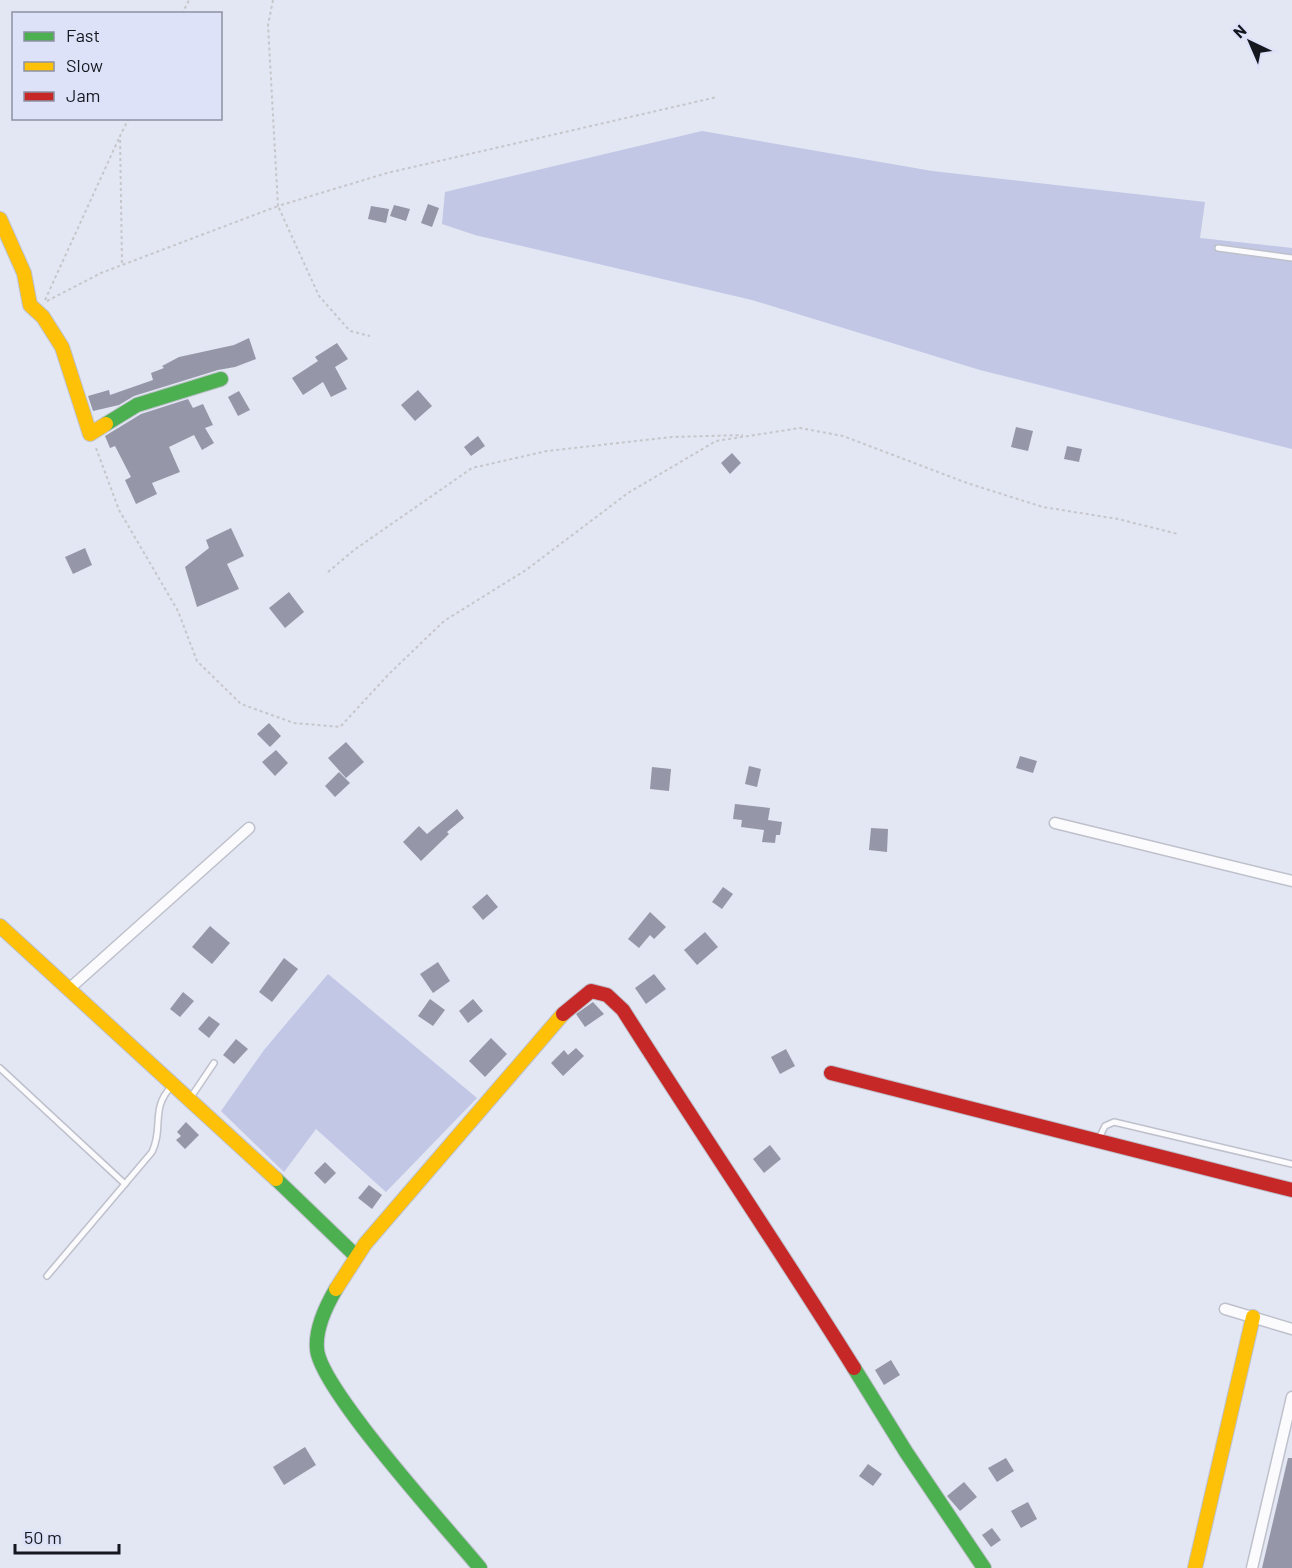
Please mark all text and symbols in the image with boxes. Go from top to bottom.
legend [12,12,222,120]
north arrow [1220,12,1280,72]
text: N [1229,20,1250,41]
text: Fast [66,24,100,46]
text: Slow [66,54,103,76]
text: Jam [66,84,100,106]
scale bar [15,1517,118,1555]
text: 50 m [24,1526,62,1548]

